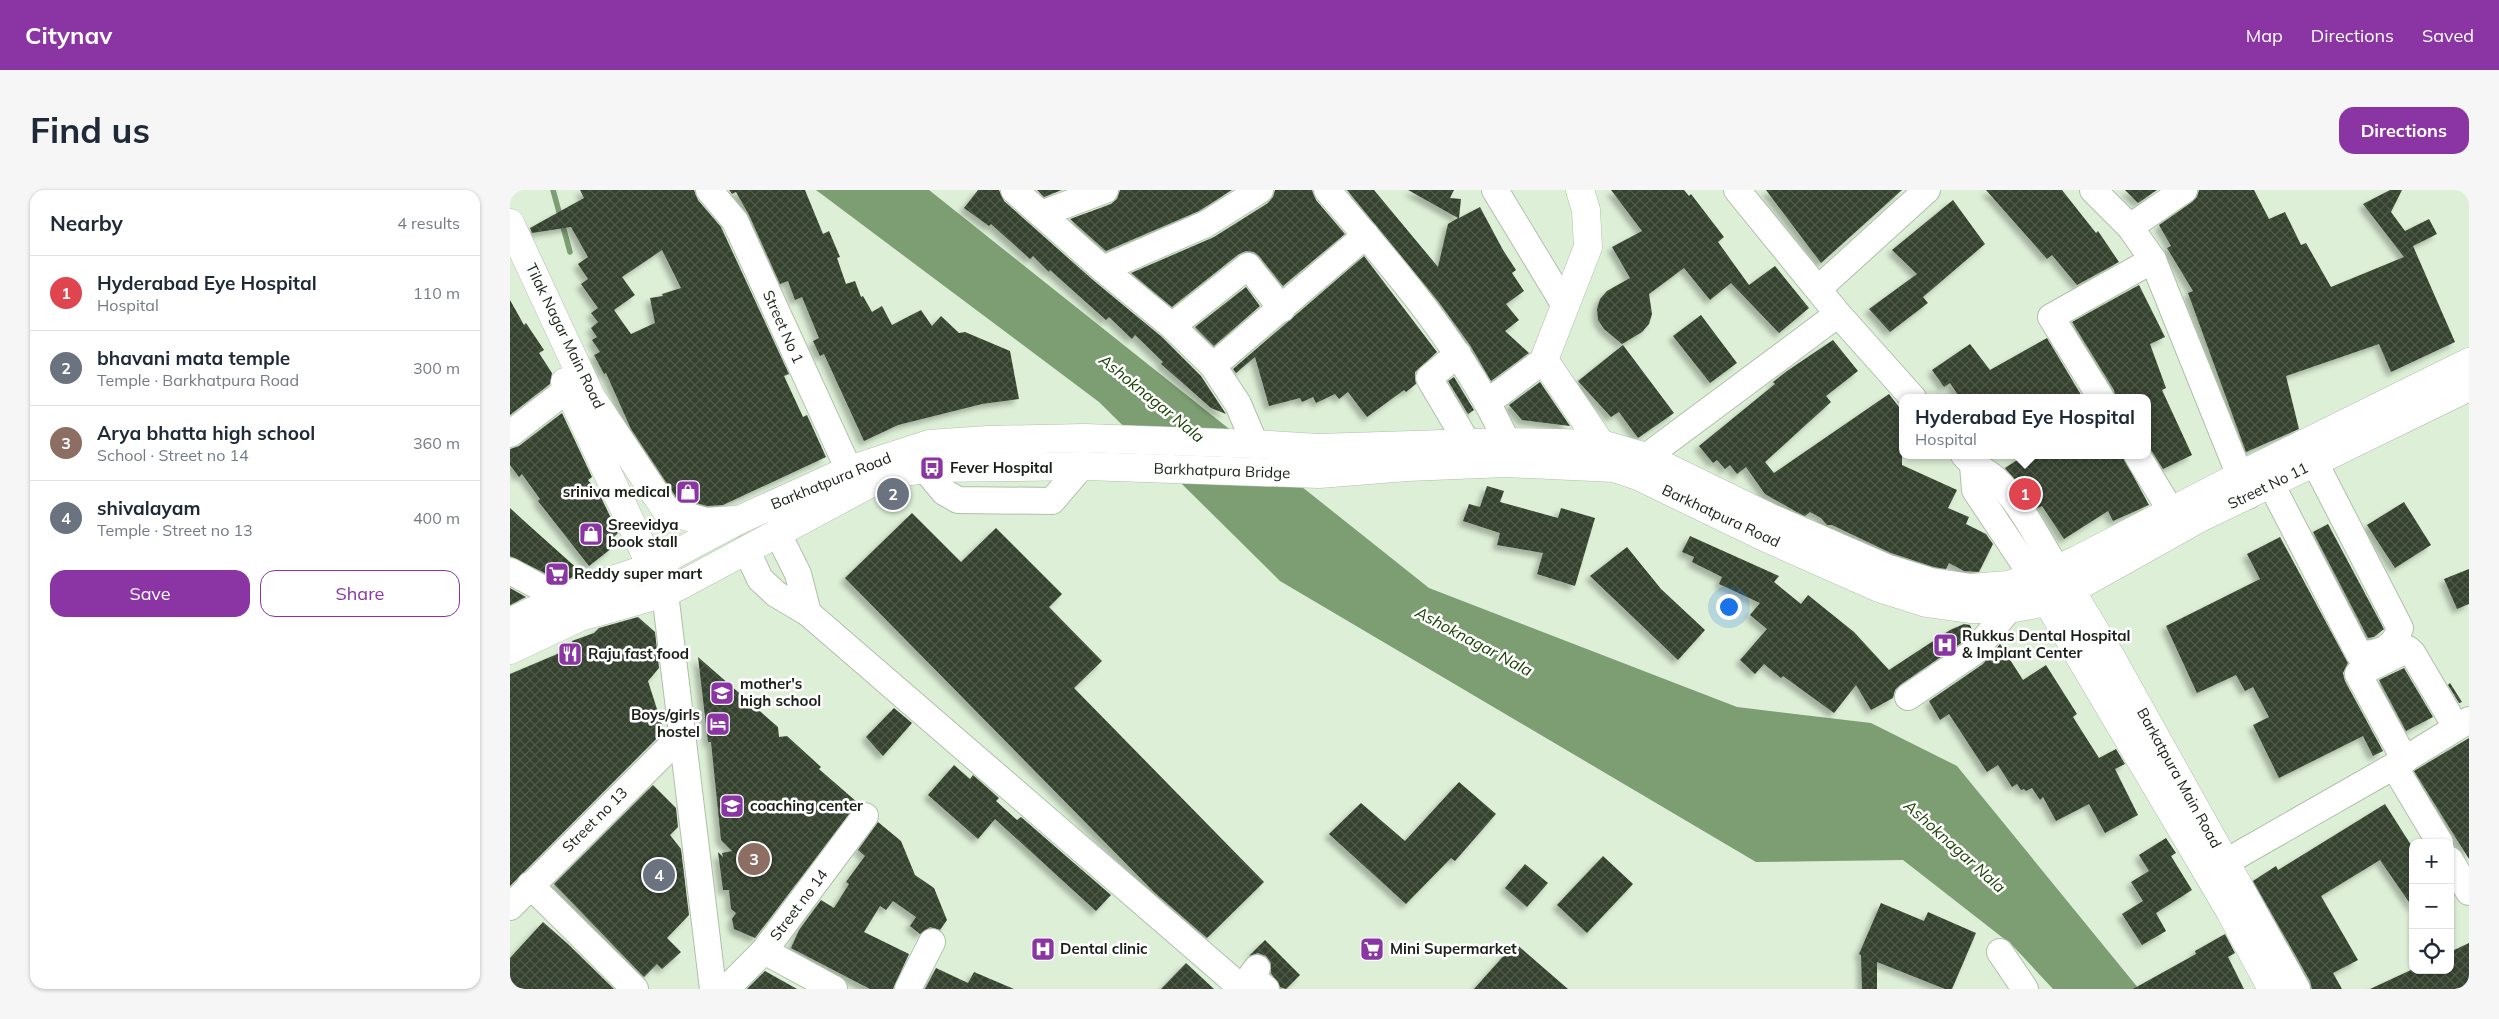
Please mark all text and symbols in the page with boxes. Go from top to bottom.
text: Citynav [25,20,112,50]
text: Map [2246,24,2283,47]
text: Directions [2311,24,2394,47]
text: Saved [2422,24,2474,47]
button: Directions [2339,107,2469,154]
text: Find us [30,108,150,152]
text: Nearby [50,210,123,236]
text: 4 results [397,213,460,233]
street label: Tilak Nagar Main Road [522,260,609,412]
text: Hyderabad Eye Hospital [97,271,317,295]
text: 1 [61,283,71,303]
text: 110 m [413,283,460,303]
street label: Street No 1 [759,287,808,366]
text: Hospital [97,295,159,315]
text: bhavani mata temple [97,346,290,370]
water label: Ashoknagar Nala [1095,349,1209,447]
text: 2 [61,358,71,378]
text: 300 m [413,358,460,378]
text: Temple · Barkhatpura Road [97,370,299,390]
popup [1899,394,2151,459]
text: Hyderabad Eye Hospital [1915,405,2135,429]
text: Arya bhatta high school [97,421,315,445]
text: Hospital [1915,429,1977,449]
text: 3 [61,433,71,453]
text: 360 m [413,433,460,453]
text: School · Street no 14 [97,445,249,465]
street label: Barkhatpura Road [768,448,894,513]
bus stop icon: Fever Hospital [919,455,945,481]
place label: Fever Hospital [950,458,1053,477]
street label: Street No 11 [2224,458,2311,513]
street label: Barkhatpura Bridge [1153,459,1291,482]
pin: 2 [877,475,909,513]
pin: 1 [2009,475,2041,513]
shop icon: sriniva medical [675,479,701,505]
street label: Barkhatpura Road [1659,480,1783,551]
place label: sriniva medical [563,482,670,501]
text: shivalayam [97,496,201,520]
text: 4 [61,508,71,528]
text: 400 m [413,508,460,528]
place label: Sreevidya book stall [608,515,678,551]
text: Temple · Street no 13 [97,520,253,540]
shop icon: Sreevidya book stall [578,521,604,547]
supermarket icon: Reddy super mart [544,561,570,587]
place label: Reddy super mart [574,564,702,583]
button: Save [50,570,250,617]
button: Share [260,570,460,617]
your location [1716,594,1742,620]
water label: Ashoknagar Nala [1411,601,1536,680]
place label: Rukkus Dental Hospital & Implant Center [1962,626,2130,662]
hospital icon: Rukkus Dental Hospital & Implant Center [1932,632,1958,658]
restaurant icon: Raju fast food [557,641,583,667]
place label: Raju fast food [588,644,689,663]
place label: mother's high school [740,674,821,710]
school or university icon: mother's high school [709,680,735,706]
street label: Barkatpura Main Road [2133,704,2226,851]
place label: Boys/girls hostel [631,705,700,741]
hotel icon: Boys/girls hostel [705,711,731,737]
street label: Street no 13 [558,783,631,856]
school or university icon: coaching center [719,793,745,819]
water label: Ashoknagar Nala [1899,795,2010,897]
place label: coaching center [750,796,863,815]
map controls [2409,839,2454,974]
button: + [2409,839,2454,884]
pin: 3 [738,840,770,878]
pin: 4 [643,856,675,894]
street label: Street no 14 [766,865,832,944]
button: − [2409,884,2454,929]
button: locate [2409,929,2454,974]
hospital icon: Dental clinic [1030,936,1056,962]
supermarket icon: Mini Supermarket [1359,936,1385,962]
place label: Dental clinic [1060,939,1148,958]
place label: Mini Supermarket [1390,939,1517,958]

